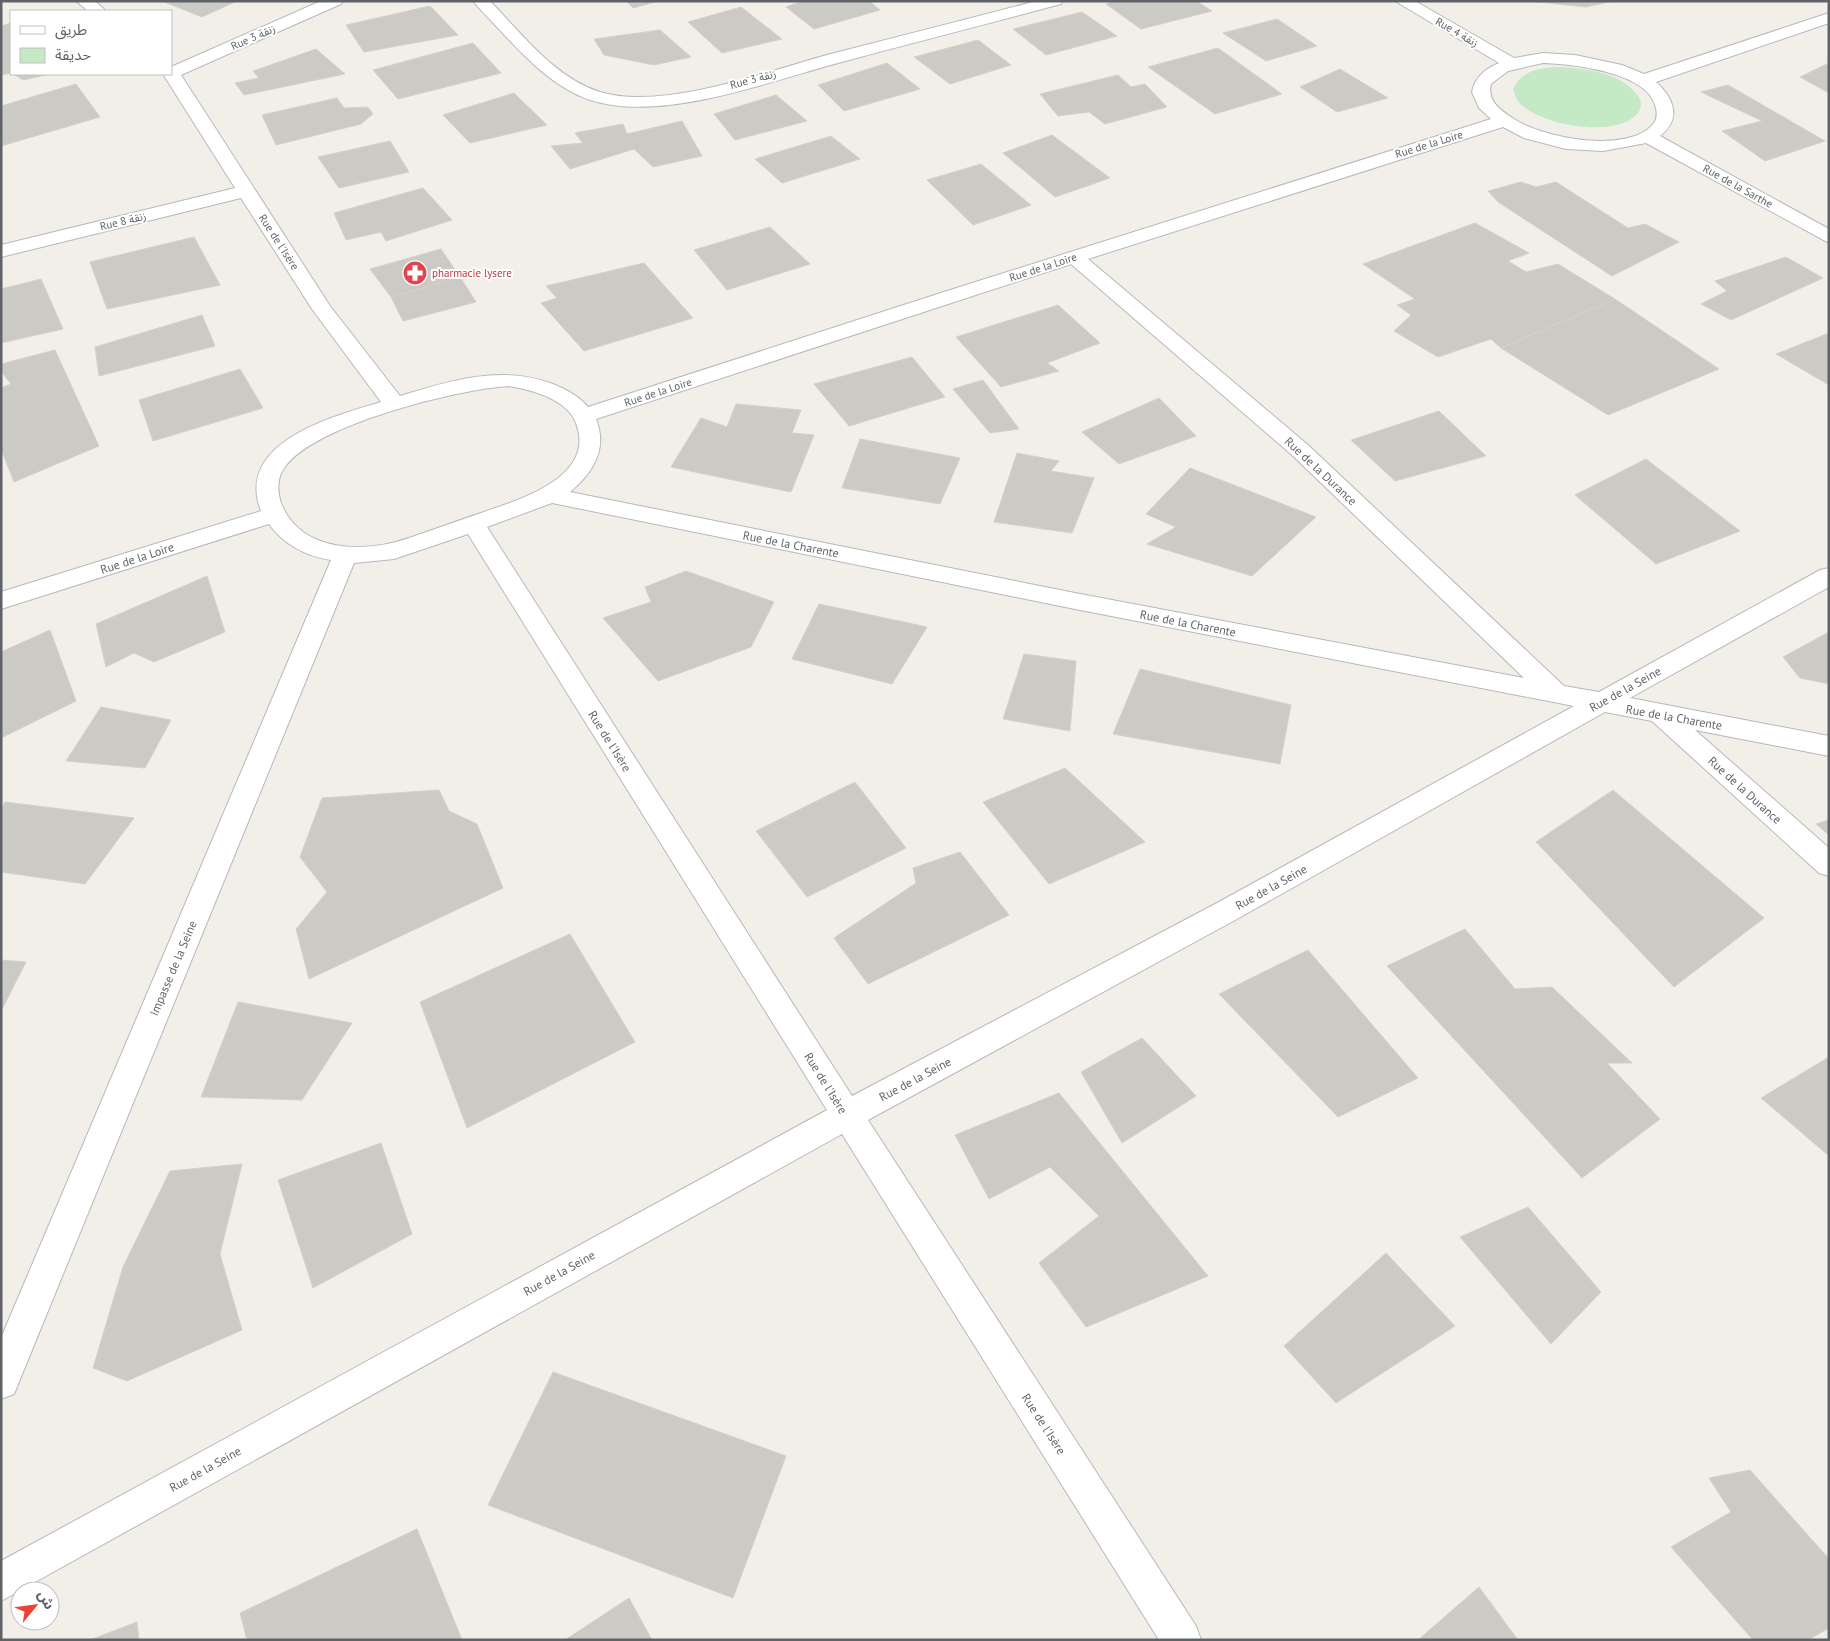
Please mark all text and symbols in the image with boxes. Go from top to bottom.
legend [10,10,172,75]
street label: Rue 4 زنقة [1433,14,1481,50]
text: طريق [55,20,87,40]
street label: Rue 3 زنقة [229,21,277,53]
text: حديقة [55,45,91,64]
street label: Rue 3 زنقة [728,66,778,92]
street label: Rue de la Loire [1393,127,1465,161]
street label: Rue de la Sarthe [1701,161,1776,211]
street label: Rue 8 زنقة [98,208,148,234]
street label: Rue de l'Isère [256,211,302,273]
street label: Rue de la Loire [1007,249,1079,284]
pharmacy icon: pharmacie lysere [402,260,428,286]
place label: pharmacie lysere [432,266,512,280]
street label: Rue de la Loire [622,374,694,409]
street label: Rue de la Durance [1282,434,1360,508]
street label: Rue de la Charente [742,527,840,561]
street label: Rue de la Loire [98,539,176,577]
street label: Rue de la Charente [1139,606,1237,640]
street label: Rue de la Seine [1587,663,1663,715]
street label: Rue de la Charente [1625,701,1723,733]
street label: Rue de l'Isère [585,708,635,774]
street label: Rue de la Durance [1705,753,1785,827]
street label: Rue de la Seine [1233,861,1309,913]
street label: Impasse de la Seine [146,918,200,1018]
street label: Rue de l'Isère [801,1050,851,1116]
street label: Rue de la Seine [876,1054,954,1104]
street label: Rue de la Seine [521,1247,597,1299]
street label: Rue de l'Isère [1019,1391,1069,1457]
street label: Rue de la Seine [167,1443,243,1495]
north arrow [10,1581,60,1631]
text: ش [34,1587,59,1612]

